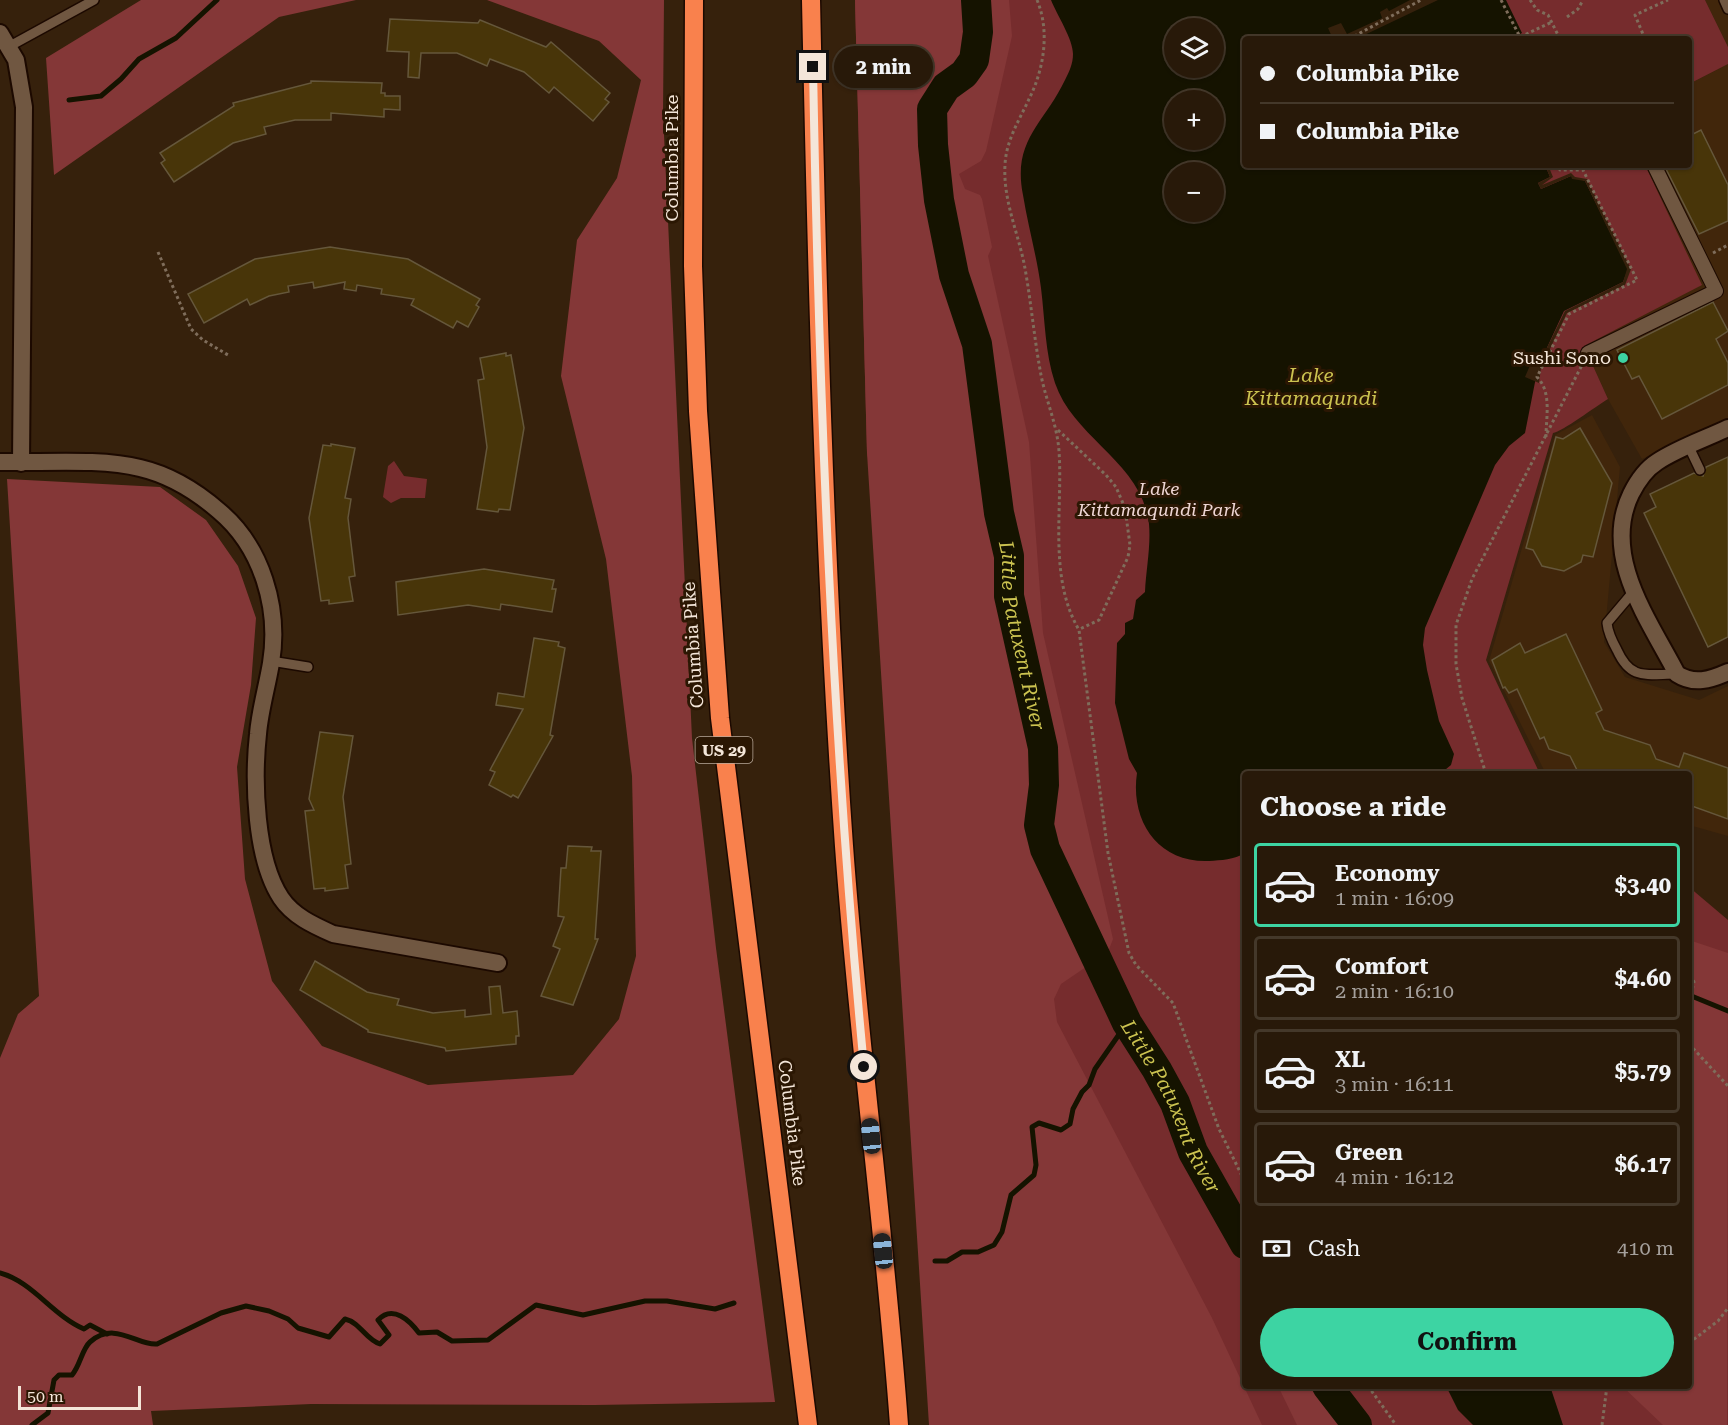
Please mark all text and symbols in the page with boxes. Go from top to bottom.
map controls [1164,18,1224,222]
button: layers [1164,18,1224,78]
callout: 2 min [834,46,933,88]
route end [799,53,826,80]
text: 2 min [856,55,911,79]
text: Columbia Pike [1296,61,1459,86]
button: + [1164,90,1224,150]
street label: Columbia Pike [661,94,682,221]
text: Columbia Pike [1296,119,1459,144]
button: − [1164,162,1224,222]
place label: Sushi Sono [1513,347,1611,368]
marker: Sushi Sono [1616,351,1630,365]
water label: Lake Kittamaqundi [1244,363,1377,410]
park label: Lake Kittamaqundi Park [1077,478,1241,520]
water label: Little Patuxent River [994,537,1051,733]
street label: Columbia Pike [678,581,707,709]
road number: US 29 [696,737,752,763]
text: Choose a ride [1260,791,1446,823]
icon: car [1263,858,1317,912]
text: Economy [1335,861,1439,886]
text: $3.40 [1615,873,1671,898]
text: 1 min · 16:09 [1335,886,1454,910]
icon: car [1263,951,1317,1005]
text: Comfort [1335,954,1428,979]
text: $4.60 [1615,966,1671,991]
text: 2 min · 16:10 [1335,979,1454,1003]
water label: Little Patuxent River [1116,1014,1226,1198]
icon: car [1263,1044,1317,1098]
text: XL [1335,1047,1365,1072]
route start [850,1053,877,1080]
street label: Columbia Pike [774,1059,811,1187]
text: $5.79 [1615,1059,1671,1084]
text: 3 min · 16:11 [1335,1072,1454,1096]
car [860,1117,882,1155]
icon: car [1263,1137,1317,1191]
text: Green [1335,1140,1403,1165]
text: $6.17 [1615,1152,1671,1177]
text: 4 min · 16:12 [1335,1165,1454,1189]
car [872,1232,894,1270]
icon: cash [1260,1232,1293,1265]
text: Cash [1308,1236,1360,1261]
text: 410 m [1617,1236,1674,1260]
button: Confirm [1260,1308,1674,1377]
scale bar [18,1383,141,1410]
text: 50 m [27,1387,64,1406]

